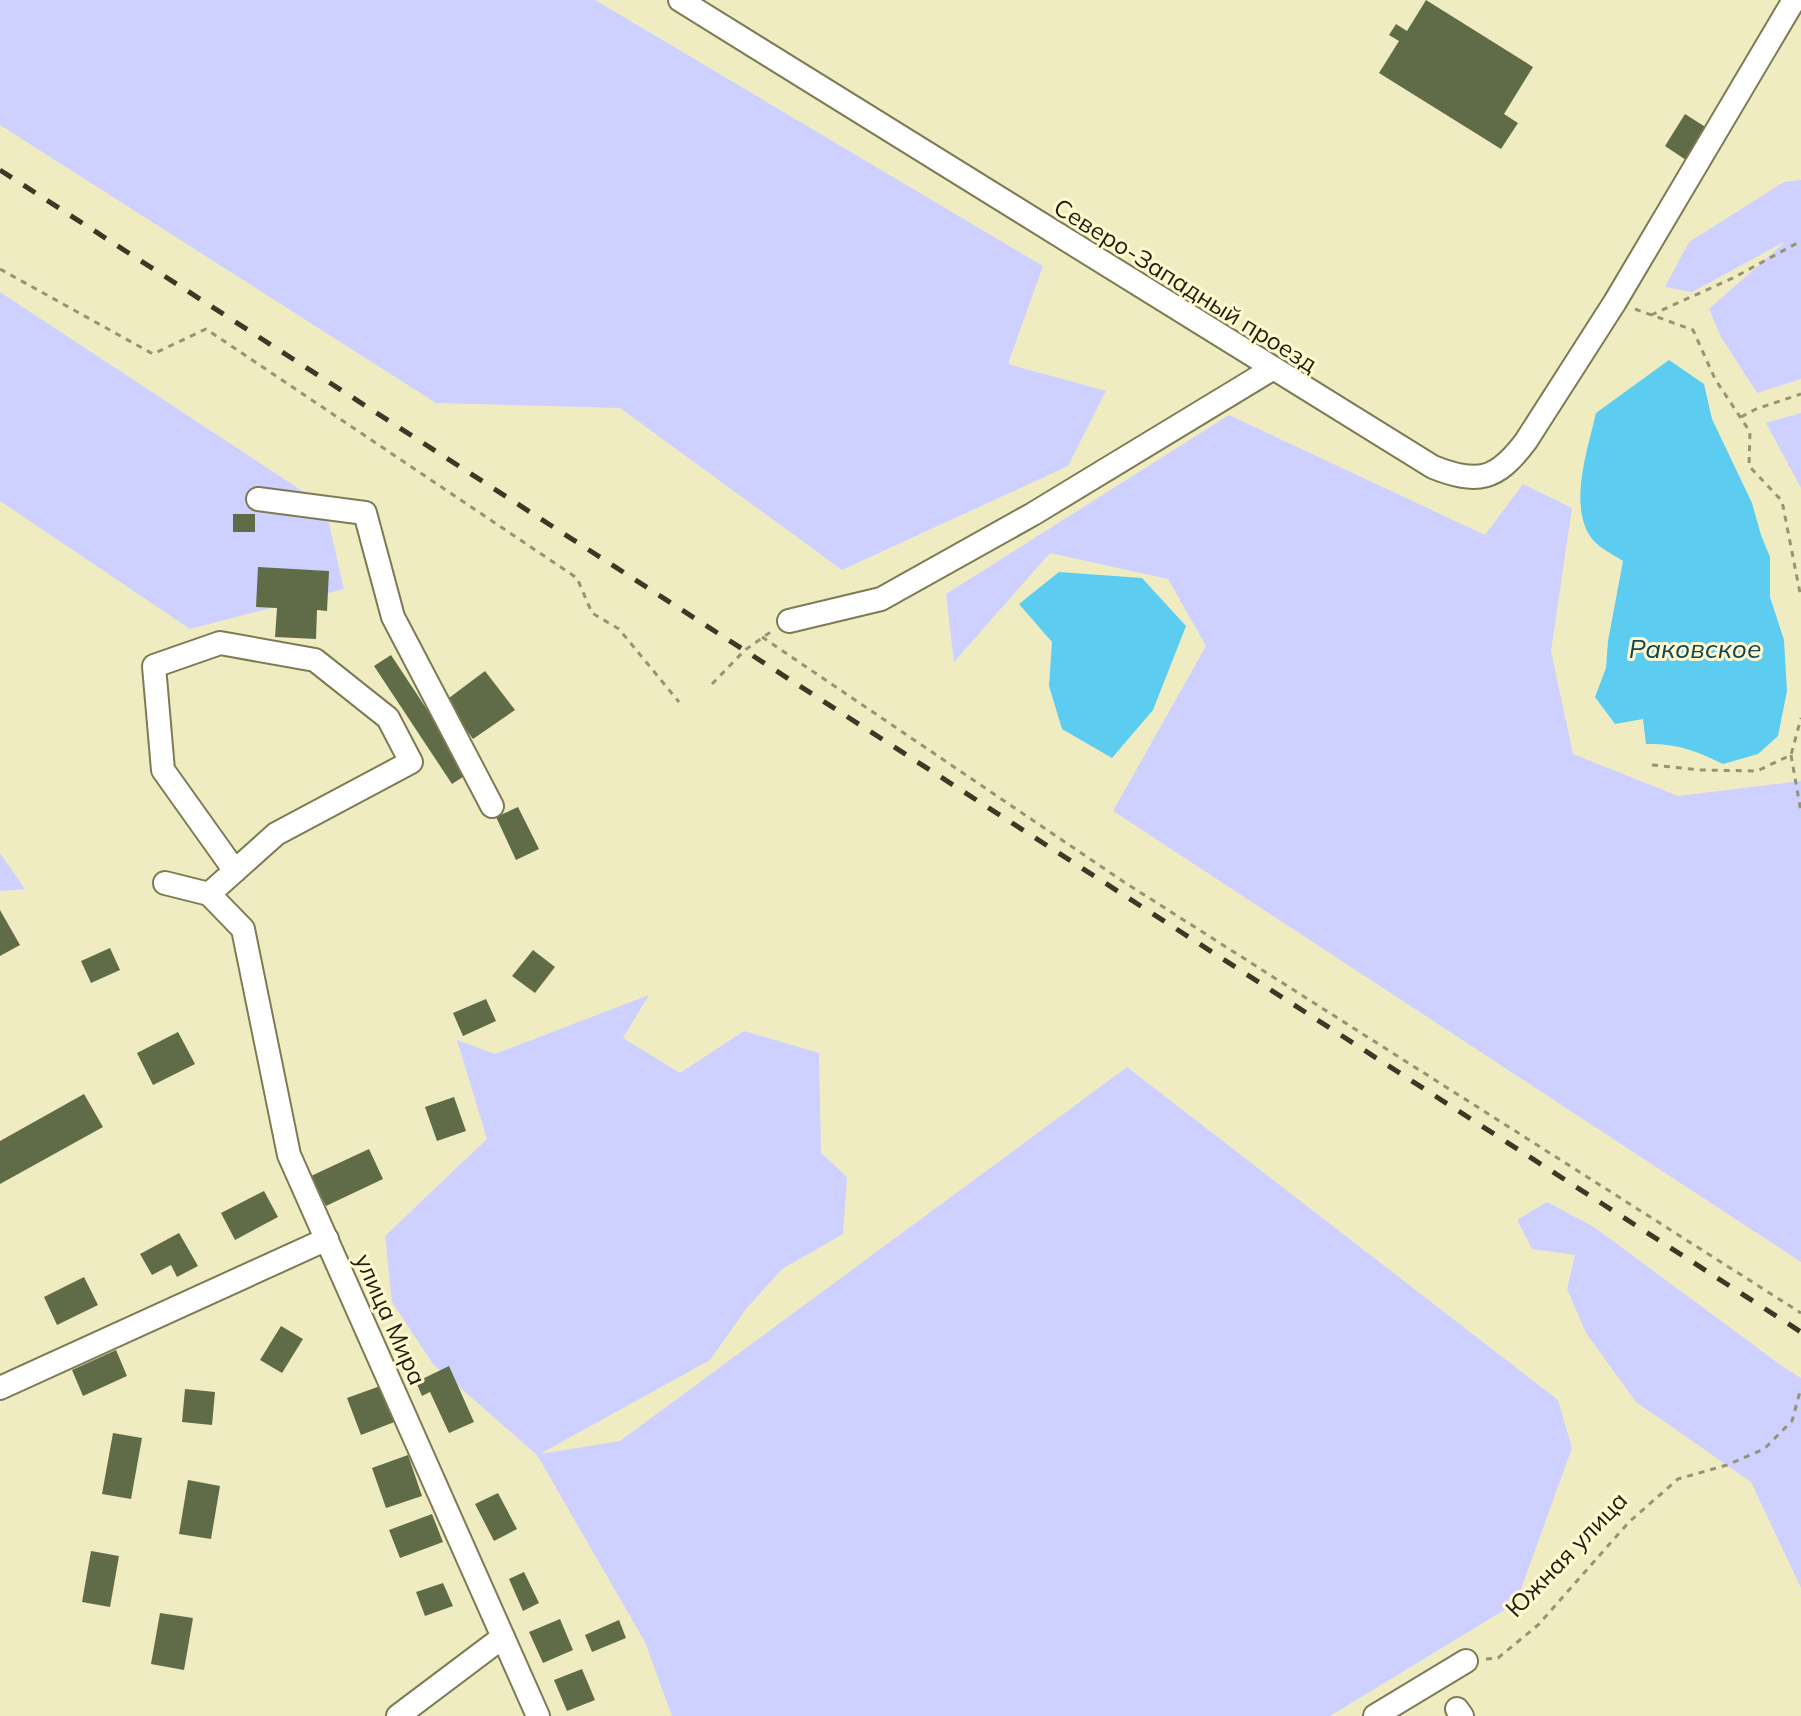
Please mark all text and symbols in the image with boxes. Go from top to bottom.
street label: Северо-Западный проезд [1049,191,1323,379]
water label: Раковское [1629,632,1761,665]
street label: улица Мира [349,1249,433,1389]
street label: Южная улица [1499,1485,1633,1623]

